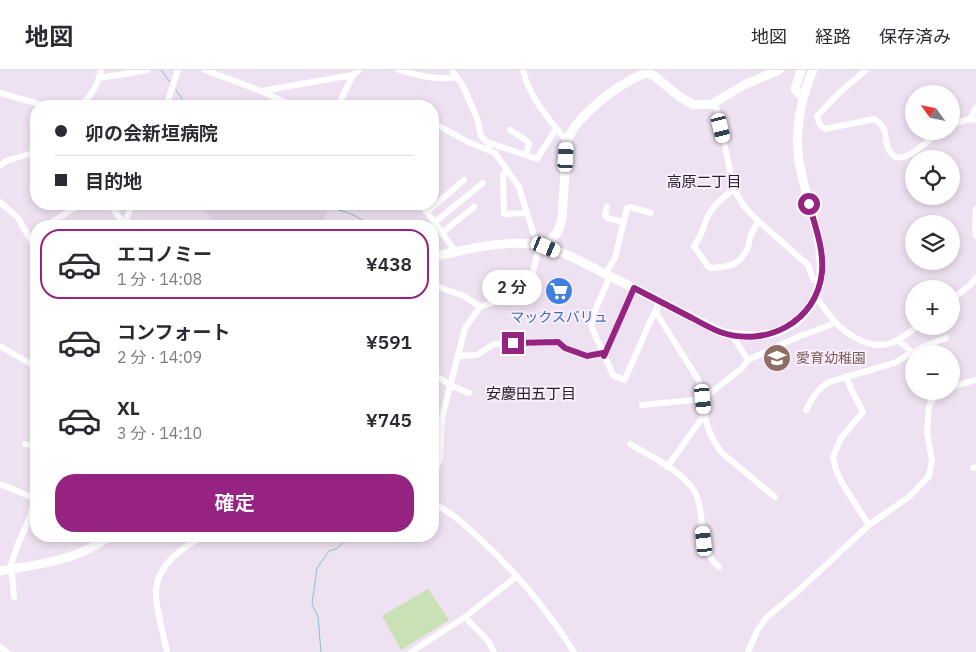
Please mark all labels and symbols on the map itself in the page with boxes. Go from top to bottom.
north arrow [905,85,960,140]
car [710,112,731,144]
car [557,142,574,172]
district label: 高原二丁目 [666,172,742,191]
route start [798,193,820,215]
car [529,234,562,260]
callout: 2 分 [483,270,543,306]
supermarket icon: マックスバリュ [544,276,574,306]
place label: マックスバリュ [510,308,608,326]
route end [502,332,524,354]
school or university icon: 愛育幼稚園 [762,343,792,373]
place label: 愛育幼稚園 [796,349,866,367]
car [693,383,712,415]
district label: 安慶田五丁目 [486,384,576,403]
car [694,525,713,557]

